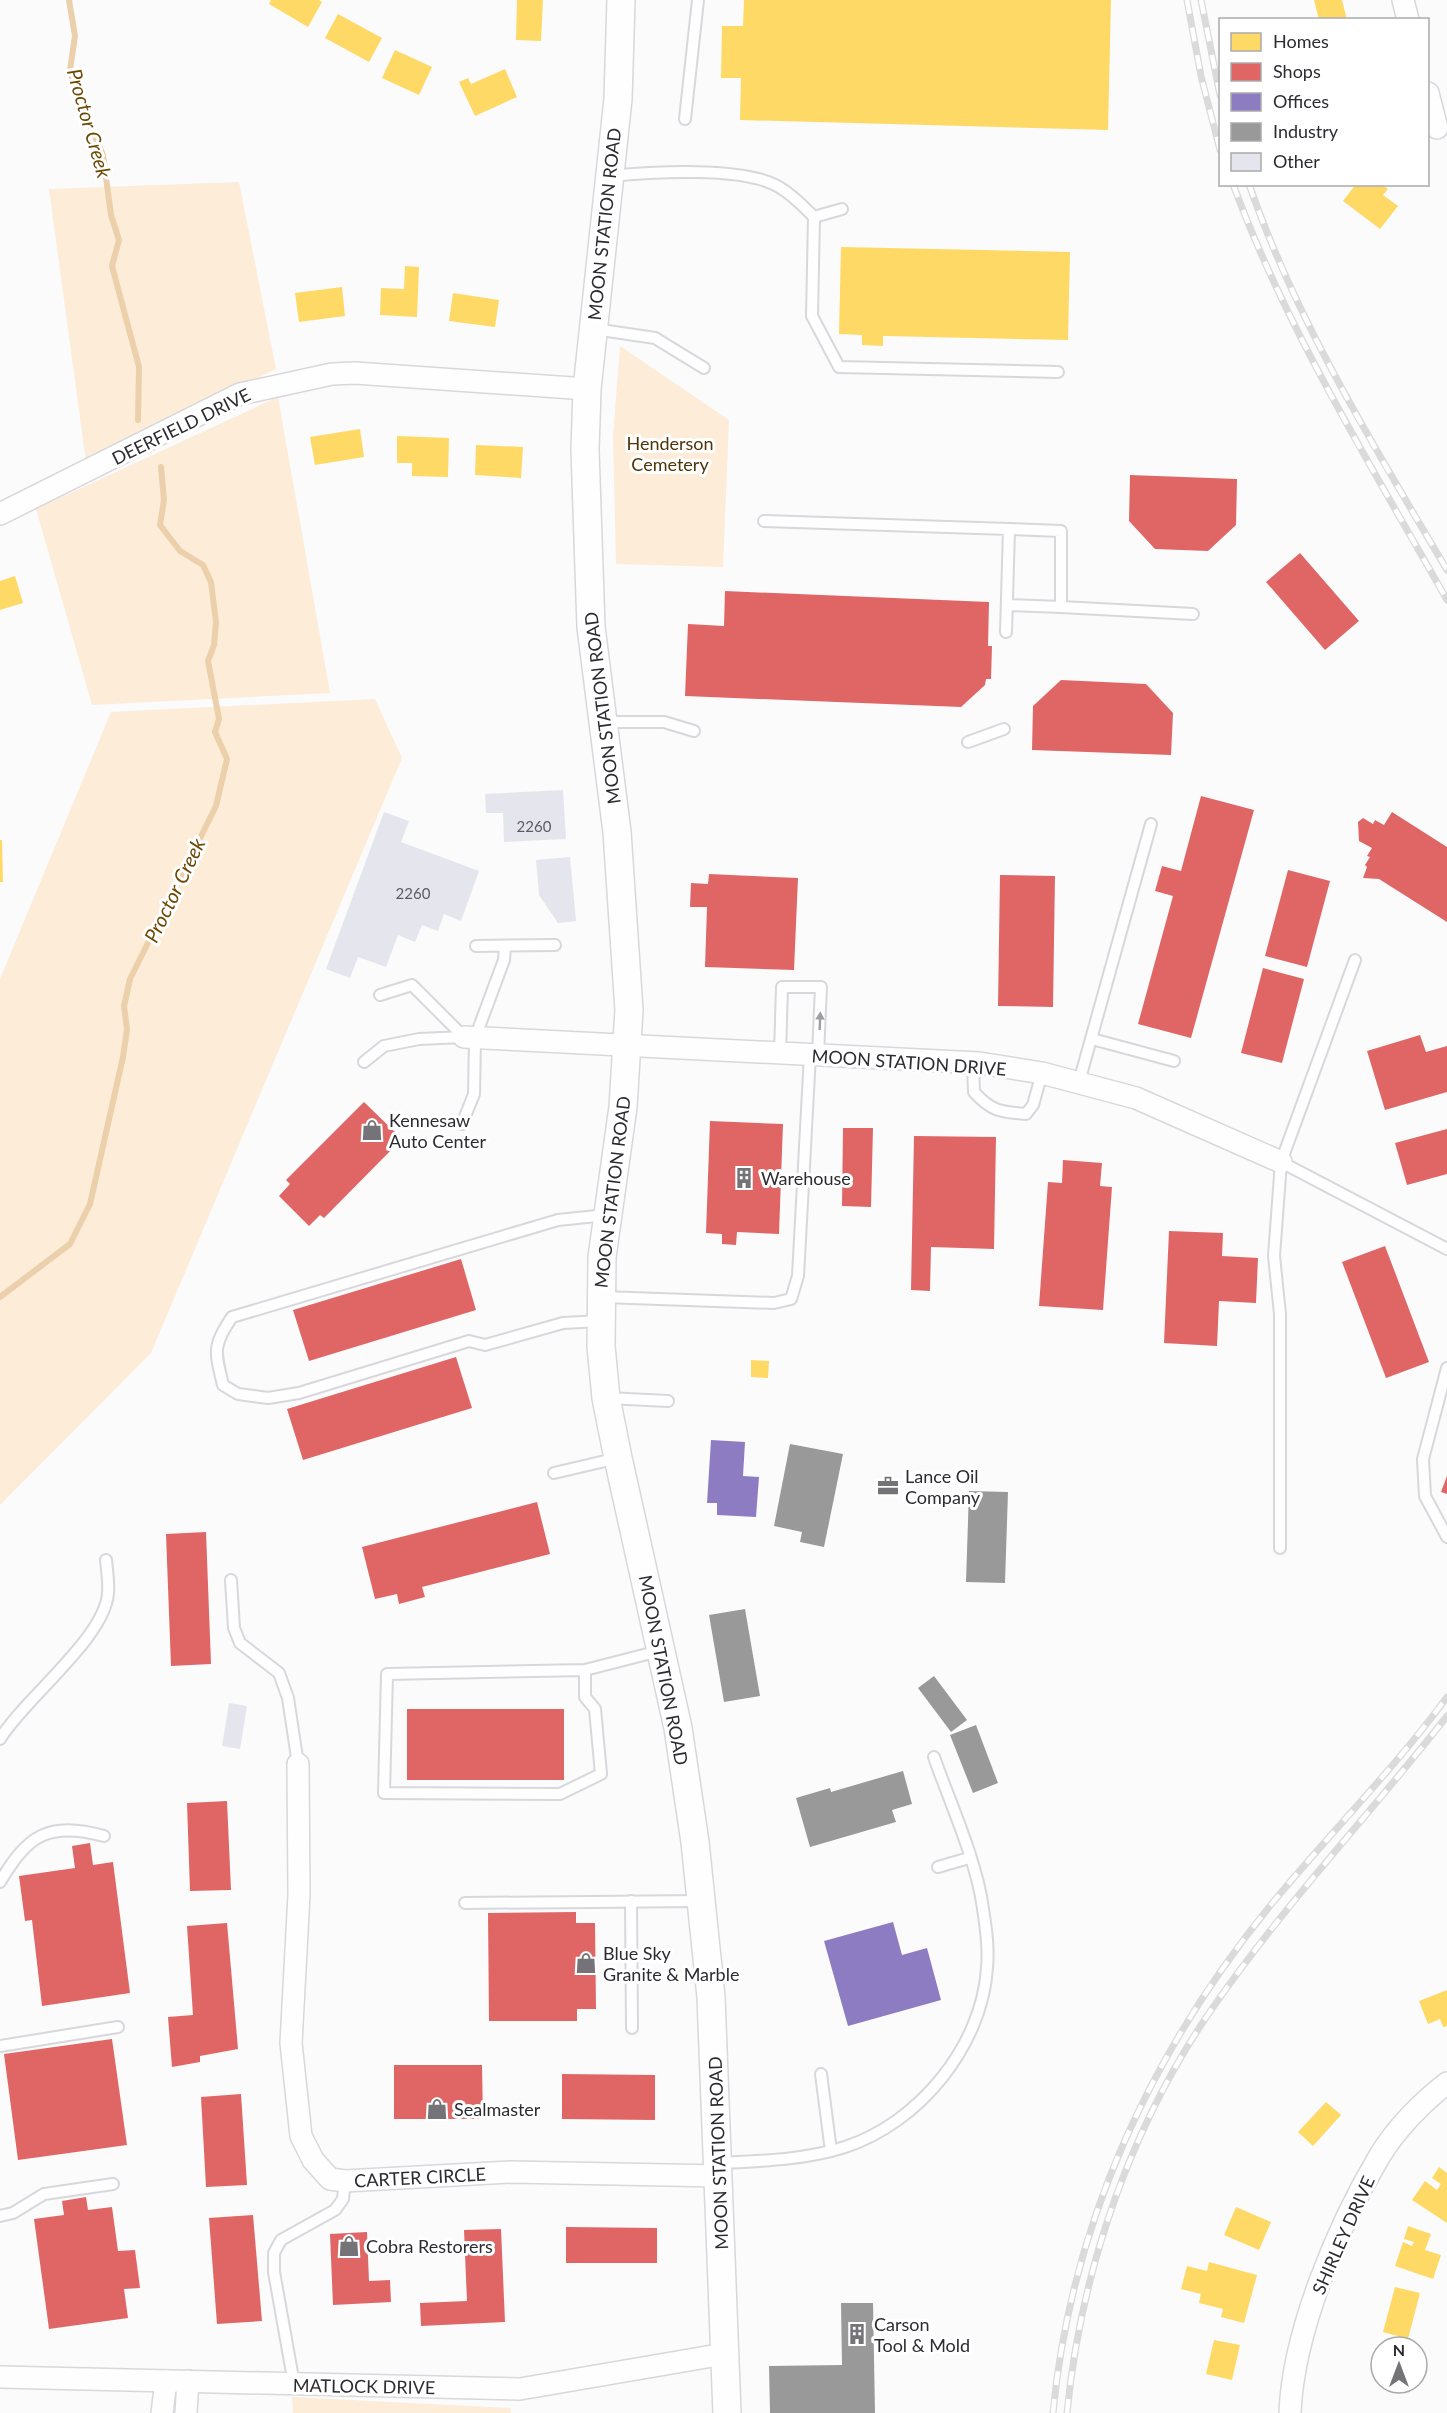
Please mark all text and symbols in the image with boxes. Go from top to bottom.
legend [1219,18,1429,186]
text: Homes [1273,30,1329,52]
text: Shops [1273,60,1321,82]
water label: Proctor Creek [63,65,117,181]
text: Offices [1273,90,1329,112]
text: Industry [1273,120,1339,142]
street label: MOON STATION ROAD [583,127,625,321]
text: Other [1273,150,1320,172]
street label: DEERFIELD DRIVE [108,383,254,469]
park label: Henderson Cemetery [626,432,714,475]
street label: MOON STATION ROAD [579,611,625,805]
house number: 2260 [517,817,552,835]
water label: Proctor Creek [138,834,210,946]
house number: 2260 [396,884,431,902]
one-way arrow [815,1012,824,1031]
street label: MOON STATION DRIVE [811,1044,1007,1080]
street label: MOON STATION ROAD [589,1095,635,1289]
place label: Kennesaw Auto Center [389,1109,486,1152]
shop icon: Kennesaw Auto Center [360,1118,384,1142]
building icon: Warehouse [732,1166,756,1190]
place label: Warehouse [761,1167,851,1189]
place label: Lance Oil Company [905,1465,981,1508]
office icon: Lance Oil Company [876,1474,900,1498]
street label: MOON STATION ROAD [635,1573,693,1767]
place label: Blue Sky Granite & Marble [603,1942,739,1985]
shop icon: Blue Sky Granite & Marble [574,1951,598,1975]
street label: MOON STATION ROAD [704,2056,732,2250]
shop icon: Sealmaster [425,2097,449,2121]
place label: Sealmaster [454,2098,541,2120]
street label: CARTER CIRCLE [354,2163,486,2191]
street label: SHIRLEY DRIVE [1307,2172,1379,2298]
shop icon: Cobra Restorers [337,2234,361,2258]
place label: Cobra Restorers [366,2235,493,2257]
place label: Carson Tool & Mold [874,2313,970,2356]
building icon: Carson Tool & Mold [845,2322,869,2346]
north arrow [1369,2335,1429,2395]
text: N [1393,2340,1405,2359]
street label: MATLOCK DRIVE [293,2374,435,2398]

